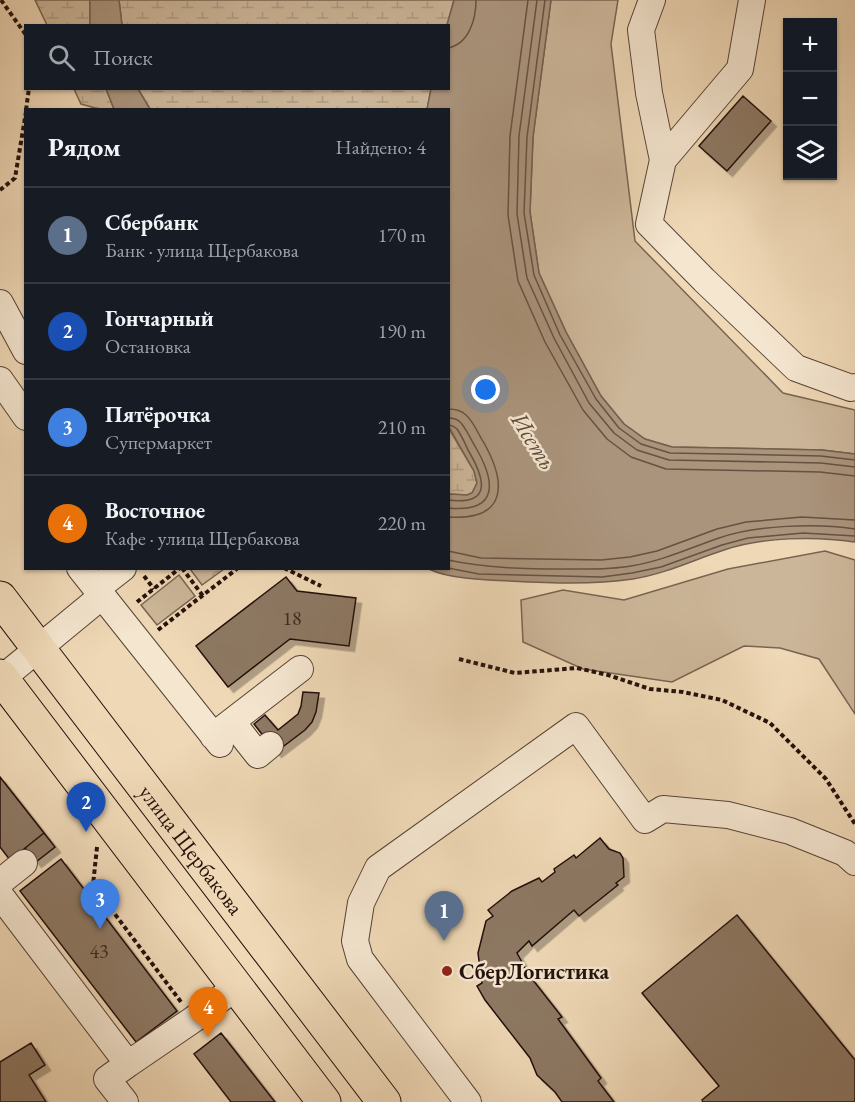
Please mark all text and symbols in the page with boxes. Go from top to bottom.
map controls [783,18,837,180]
button: + [783,18,837,72]
search box [24,24,450,90]
icon: search [45,41,78,74]
text: Поиск [93,43,153,72]
button: − [783,72,837,126]
button: layers [783,126,837,180]
text: Рядом [48,130,121,164]
text: Найдено: 4 [335,134,426,160]
text: Сбербанк [105,208,198,237]
text: 1 [62,222,73,248]
text: 170 m [378,222,426,248]
text: Банк · улица Щербакова [105,237,299,263]
text: Гончарный [105,304,214,333]
text: 2 [62,318,73,344]
text: 190 m [378,318,426,344]
text: Остановка [105,333,191,359]
your location [471,375,500,404]
text: Пятёрочка [105,400,210,429]
water label: Исеть [504,406,564,475]
text: 3 [62,414,73,440]
text: 210 m [378,414,426,440]
text: Супермаркет [105,429,212,455]
text: Восточное [105,496,205,525]
text: 4 [62,510,73,536]
text: 220 m [378,510,426,536]
text: Кафе · улица Щербакова [105,525,300,551]
house number: 18 [282,605,302,631]
street label: улица Щербакова [133,778,251,921]
pin: 2 [66,782,106,832]
pin: 3 [80,880,120,929]
pin: 1 [424,892,464,941]
house number: 43 [89,938,109,964]
place label: СберЛогистика [459,957,610,986]
marker: СберЛогистика [440,964,454,978]
pin: 4 [188,988,228,1037]

